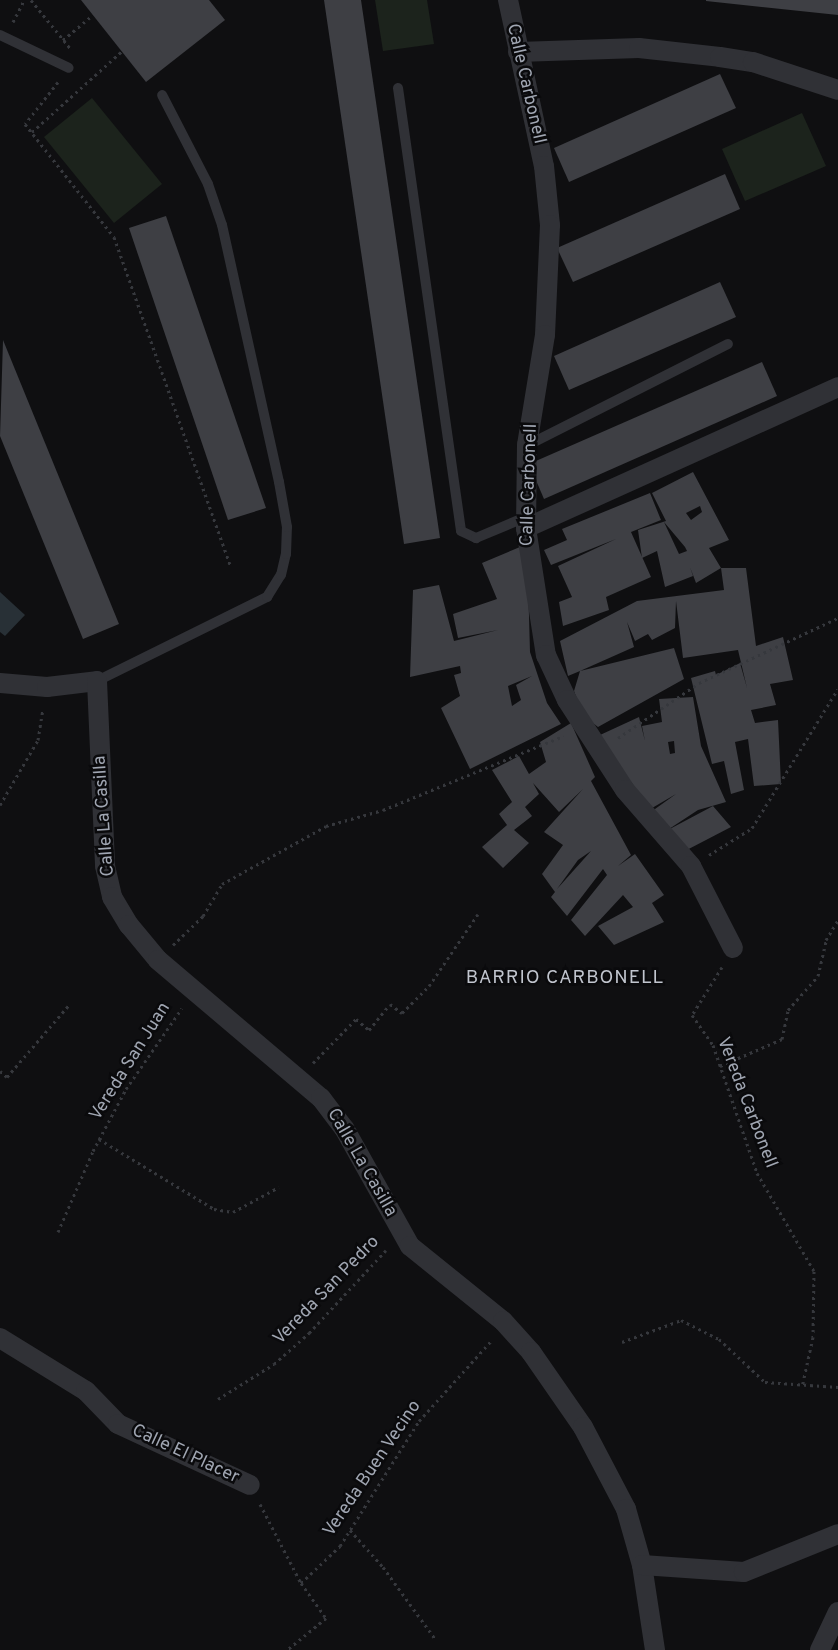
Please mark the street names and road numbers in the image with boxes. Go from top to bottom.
street label: Calle Carbonell [501,22,549,146]
street label: Calle Carbonell [517,423,543,547]
street label: Calle La Casilla [90,755,120,877]
street label: Vereda San Juan [86,999,176,1125]
street label: Vereda Carbonell [711,1035,781,1171]
street label: Calle La Casilla [321,1105,401,1221]
street label: Vereda San Pedro [269,1232,385,1350]
street label: Vereda Buen Vecino [319,1396,427,1542]
street label: Calle El Placer [128,1421,242,1489]

